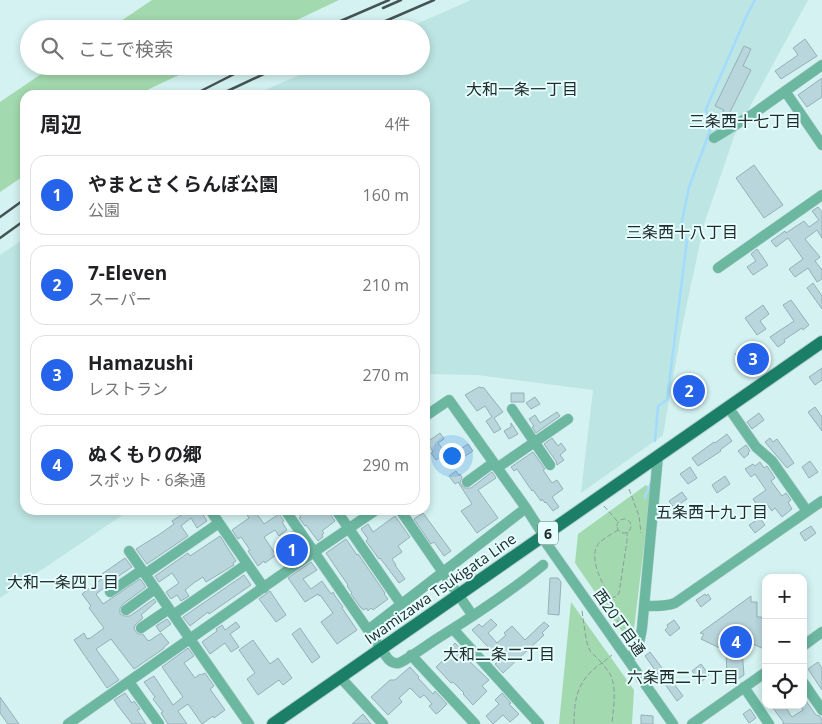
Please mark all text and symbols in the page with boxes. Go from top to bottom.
search box [20,20,430,75]
icon: search [38,34,66,62]
text: ここで検索 [78,36,173,62]
district label: 大和一条一丁目 [466,78,578,100]
text: 周辺 [40,110,82,138]
district label: 三条西十七丁目 [689,110,801,132]
text: 4件 [385,113,410,135]
text: やまとさくらんぼ公園 [88,171,278,197]
text: 1 [52,184,62,206]
text: 160 m [363,184,409,206]
text: 公園 [88,199,120,221]
district label: 三条西十八丁目 [626,221,738,243]
text: 7-Eleven [88,260,167,286]
text: 2 [52,274,62,296]
text: 210 m [363,274,409,296]
text: スーパー [88,288,152,310]
pin: 3 [737,340,769,378]
text: Hamazushi [88,350,194,376]
text: 3 [52,364,62,386]
text: 270 m [363,364,409,386]
pin: 2 [673,372,705,410]
text: レストラン [88,378,168,400]
text: ぬくもりの郷 [88,441,202,467]
your location [439,443,465,469]
text: 4 [52,454,62,476]
text: 290 m [363,454,409,476]
text: スポット · 6条通 [88,469,206,491]
district label: 五条西十九丁目 [656,501,768,523]
road number: 6 [538,522,558,544]
street label: Iwamizawa Tsukigata Line [360,528,520,648]
pin: 1 [276,531,308,569]
district label: 大和一条四丁目 [7,571,119,593]
map controls [762,574,807,709]
button: + [762,574,807,619]
street label: 西20丁目通 [590,585,650,659]
button: − [762,619,807,664]
pin: 4 [720,623,752,661]
district label: 大和二条二丁目 [443,643,555,665]
button: locate [762,664,807,709]
district label: 六条西二十丁目 [627,666,739,688]

